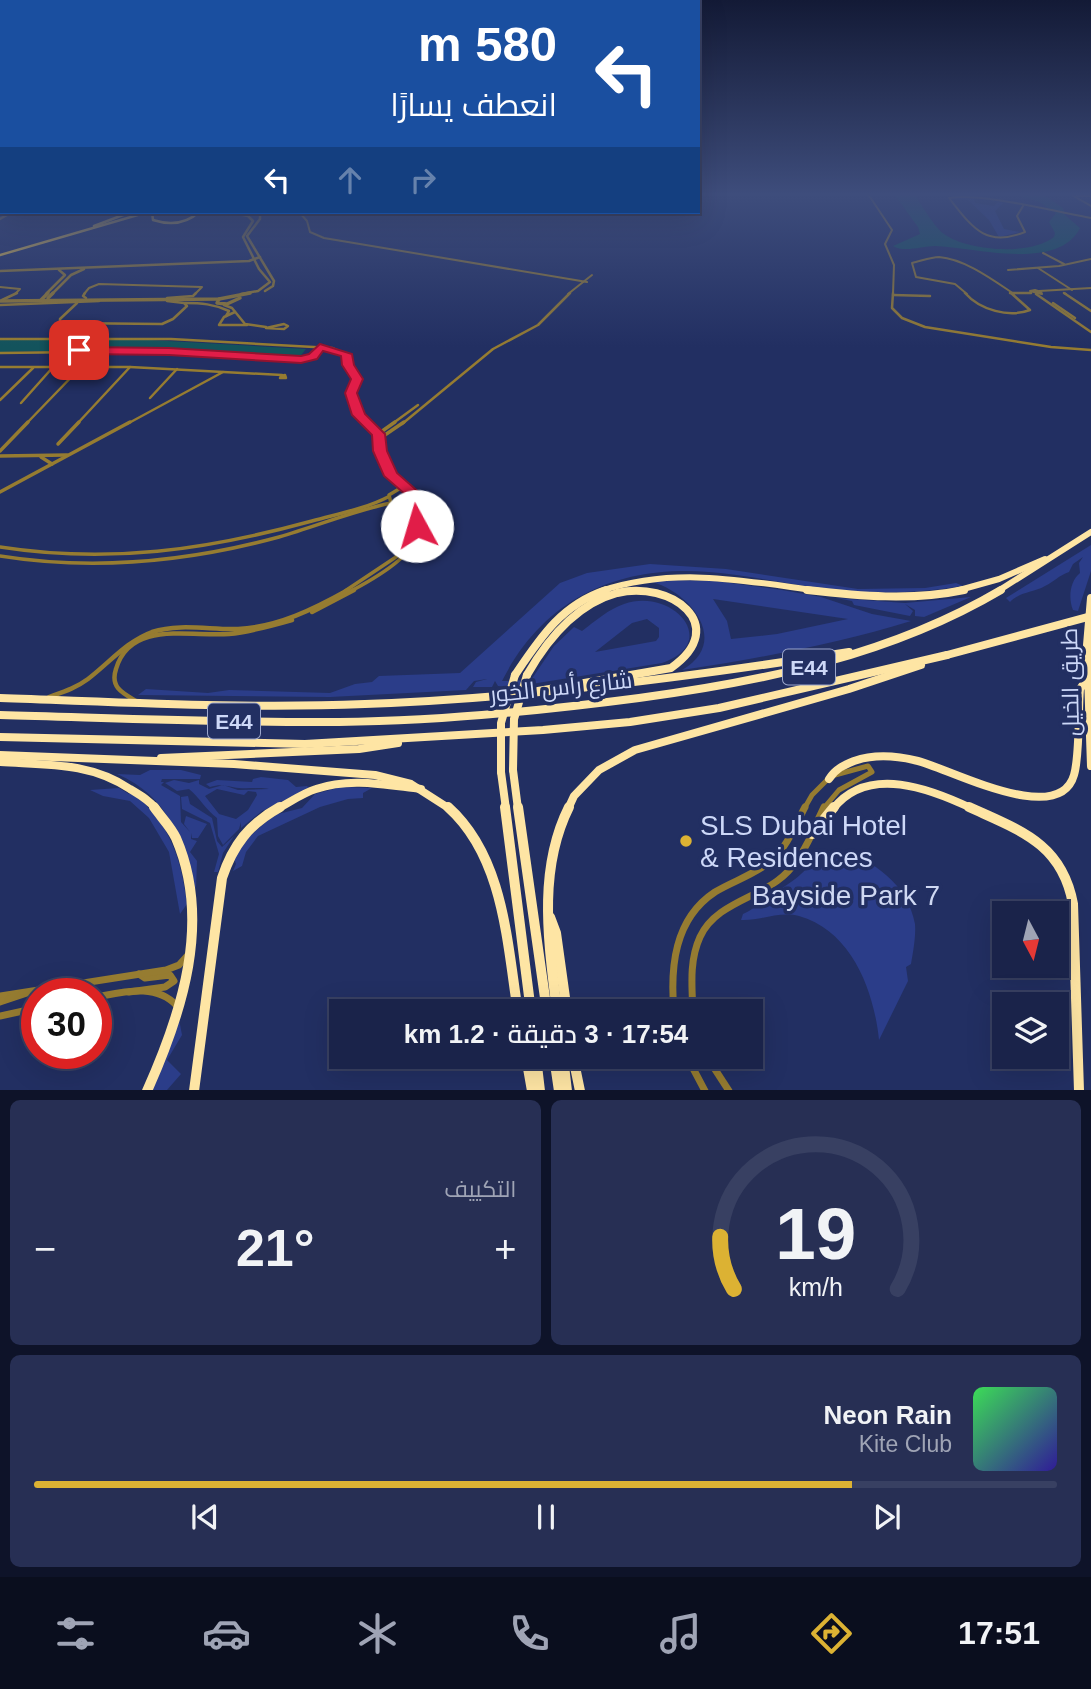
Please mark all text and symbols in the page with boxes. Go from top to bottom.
text: 580 m [418,17,557,71]
icon: left [581,28,672,119]
text: انعطف يسارًا [390,87,557,123]
icon: left [258,161,296,199]
icon: ahead [331,161,369,199]
icon: right [404,161,442,199]
pin [49,320,109,380]
icon: arrive [60,331,98,369]
position arrow [380,489,454,563]
street label: طريق الخيل [1056,628,1085,736]
road number: E44 [783,650,835,684]
street label: شارع رأس الخور [486,665,634,711]
road number: E44 [208,704,260,738]
place label: SLS Dubai Hotel & Residences [700,810,907,873]
marker: SLS Dubai Hotel & Residences [678,833,694,849]
park label: Bayside Park 7 [752,880,940,911]
north arrow [992,901,1069,978]
map controls [992,901,1069,1069]
speed limit sign: 30 [21,978,112,1069]
button: layers [992,992,1069,1069]
text: 17:54 · 3 دقيقة · 1.2 km [404,1019,688,1049]
text: التكييف [444,1176,517,1202]
text: 19 [775,1193,856,1274]
text: 21° [236,1219,315,1277]
text: − [34,1228,56,1270]
text: + [494,1228,516,1270]
text: km/h [789,1272,843,1300]
text: Neon Rain [823,1400,952,1430]
text: Kite Club [859,1431,952,1457]
icon: previous [186,1498,224,1536]
icon: pause [527,1498,565,1536]
icon: next [868,1498,906,1536]
icon: filters [51,1609,100,1658]
icon: car [202,1609,251,1658]
icon: climate [353,1609,402,1658]
icon: phone [505,1609,554,1658]
icon: music [656,1609,705,1658]
icon: directions [807,1609,856,1658]
text: 17:51 [958,1615,1040,1651]

